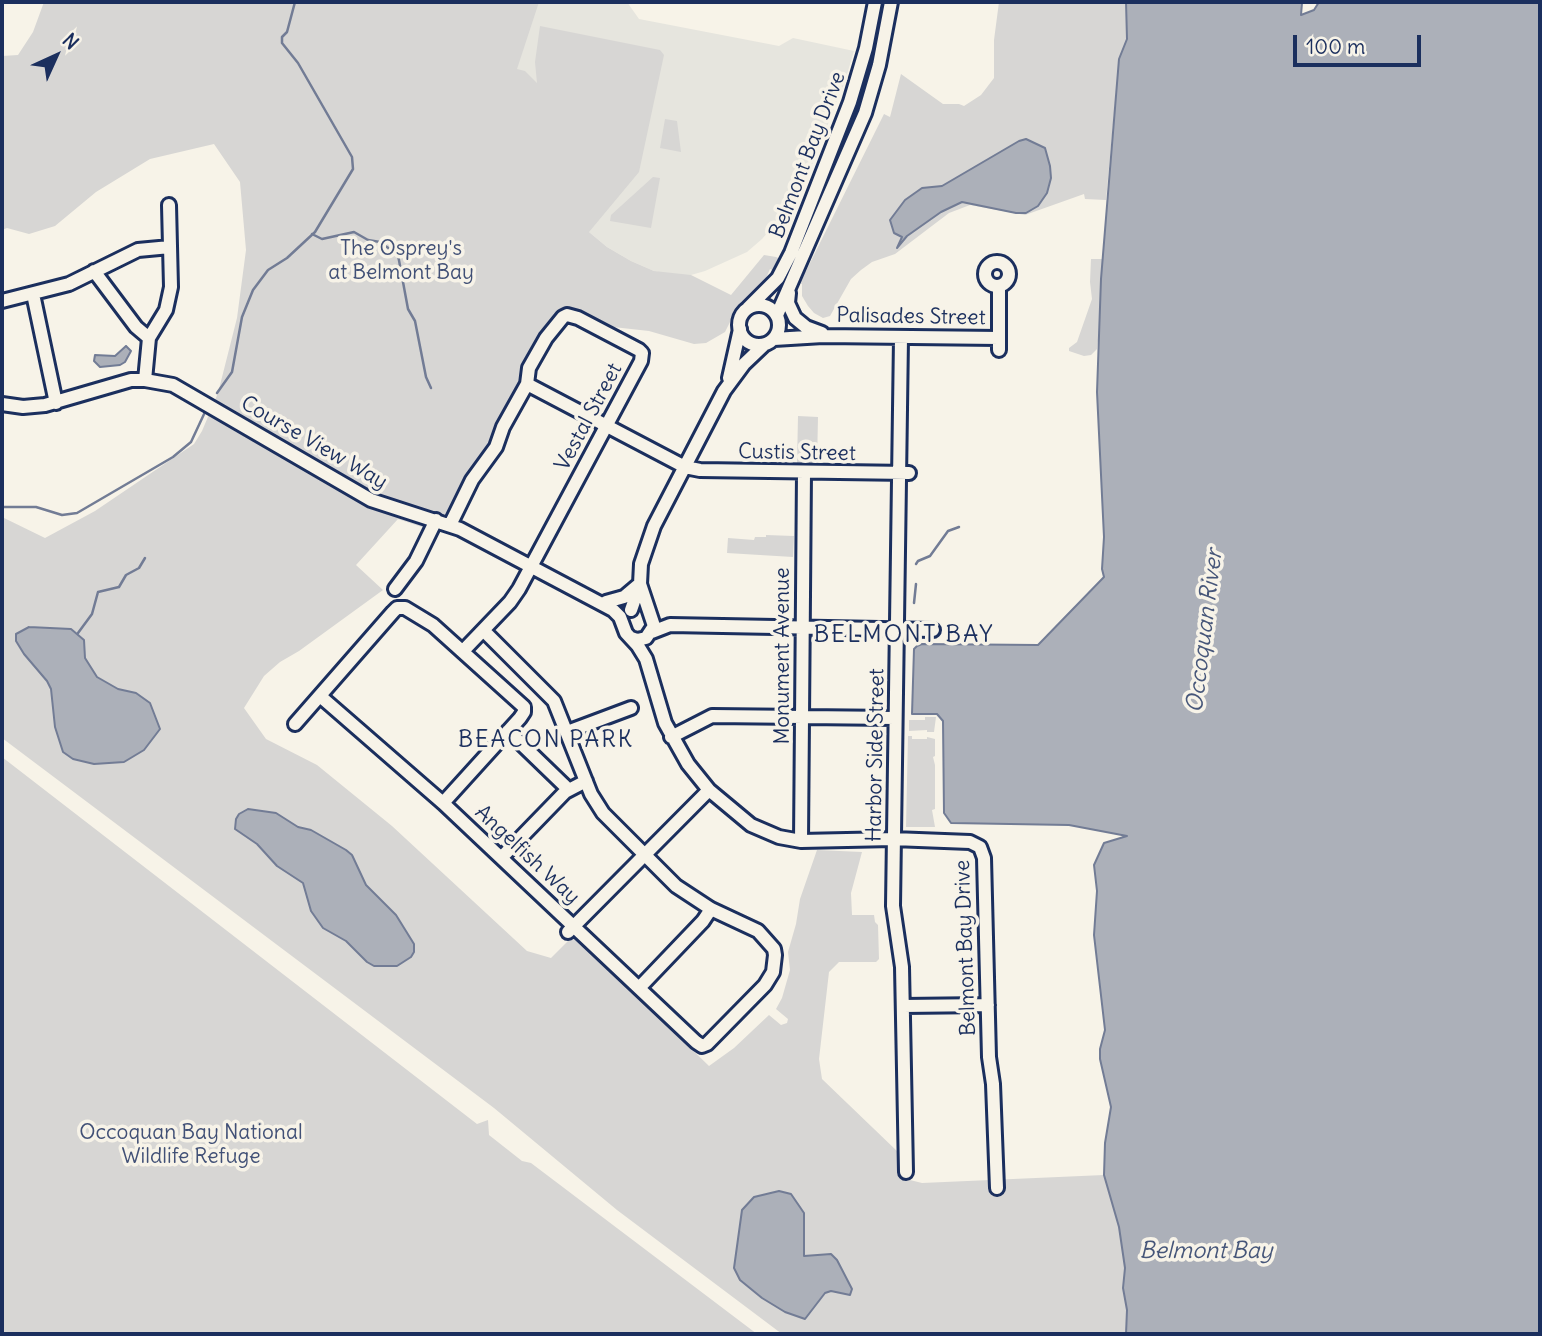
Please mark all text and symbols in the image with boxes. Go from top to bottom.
north arrow [21,21,91,91]
scale bar [1297,21,1425,65]
text: N [58,28,84,54]
text: 100 m [1306,33,1365,60]
street label: Belmont Bay Drive [765,68,851,242]
park label: The Osprey's at Belmont Bay [328,236,474,286]
street label: Palisades Street [836,303,986,331]
street label: Vestal Street [550,359,628,475]
street label: Course View Way [236,391,392,495]
street label: Custis Street [738,439,856,467]
water label: Occoquan River [1181,548,1229,714]
street label: Monument Avenue [770,567,796,745]
district label: BELMONT BAY [815,621,993,649]
street label: Harbor Side Street [862,668,890,842]
district label: BEACON PARK [459,726,633,754]
street label: Angelfish Way [469,800,585,910]
street label: Belmont Bay Drive [950,859,982,1037]
park label: Occoquan Bay National Wildlife Refuge [79,1120,303,1170]
water label: Belmont Bay [1139,1237,1273,1265]

